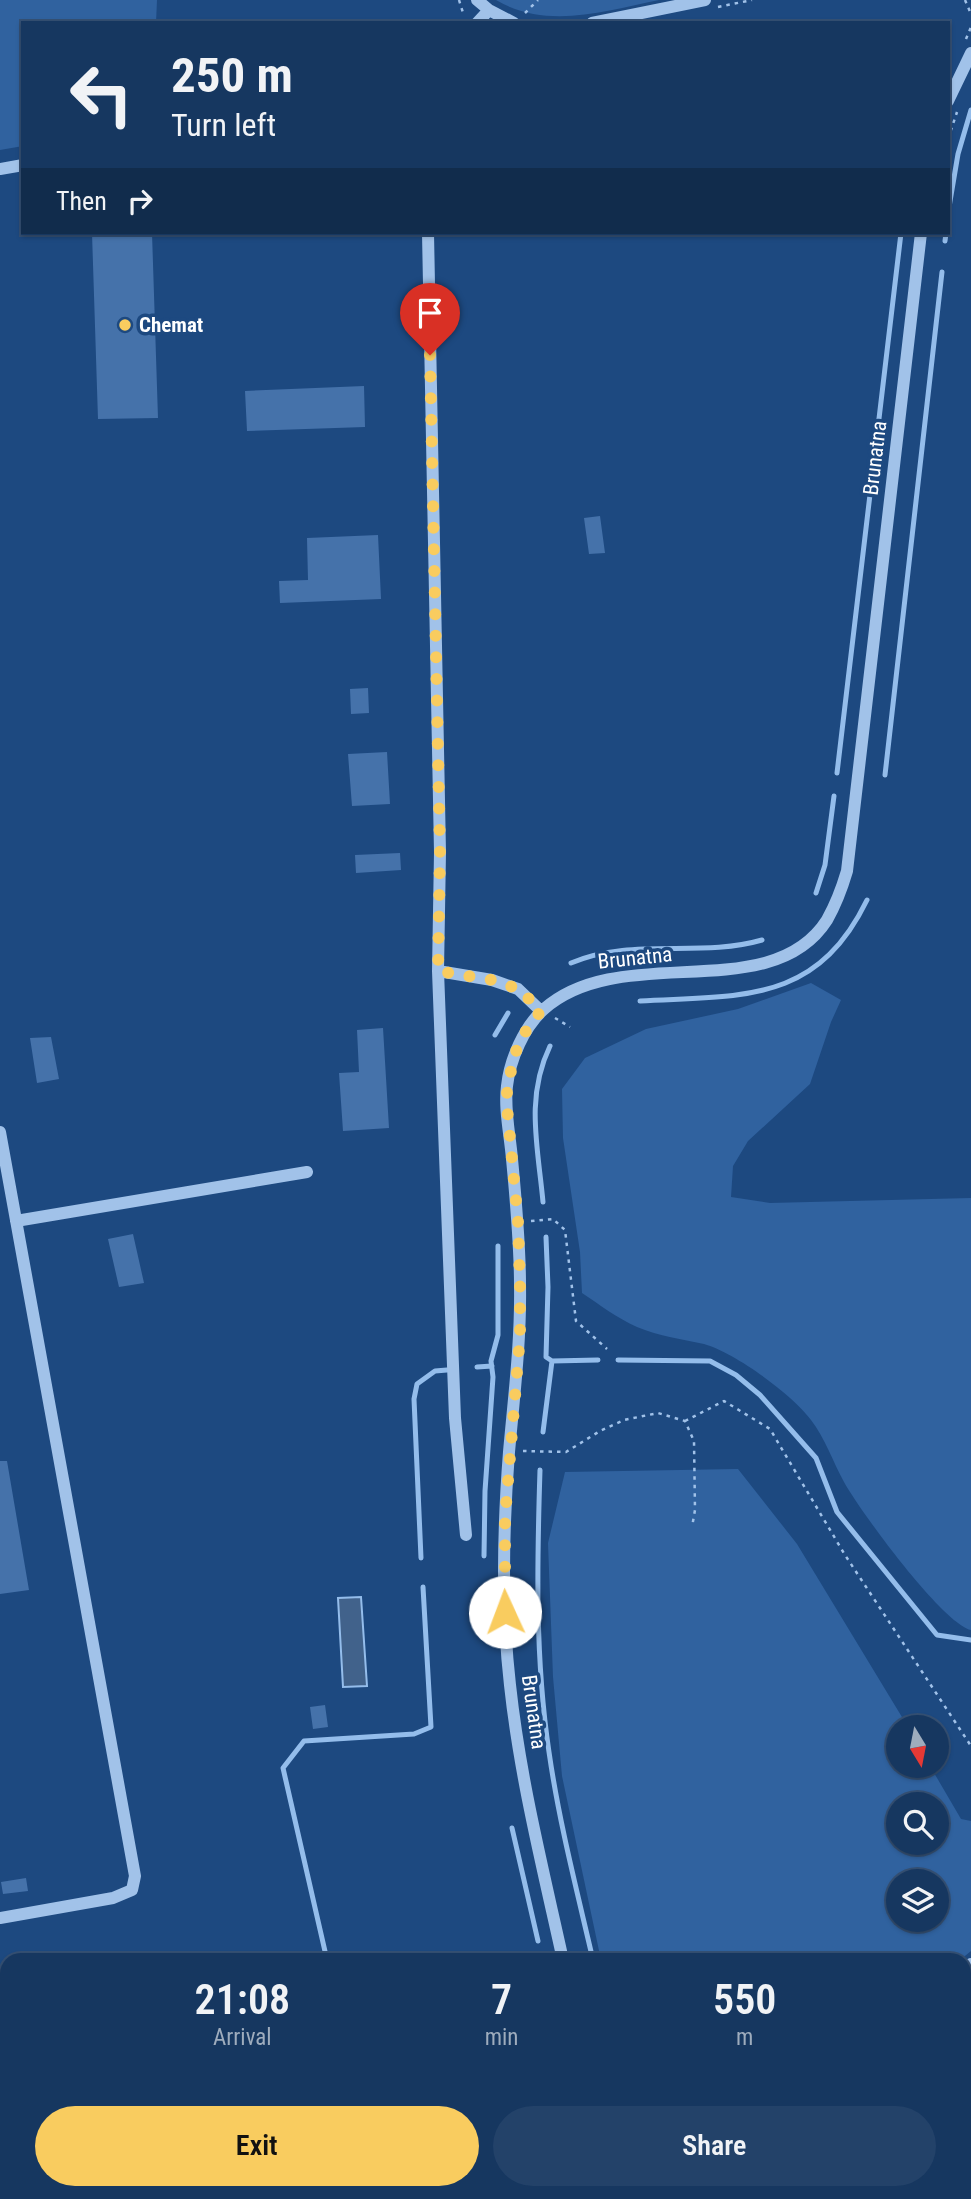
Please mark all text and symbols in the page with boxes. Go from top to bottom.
text: 250 m [171,47,293,104]
icon: left [56,49,147,140]
text: Turn left [171,106,276,144]
icon: right [121,182,159,220]
text: Then [56,186,107,216]
pin [400,283,460,355]
icon: arrive [411,294,449,332]
place label: Chemat [139,313,203,337]
marker: Chemat [117,317,133,333]
street label: Brunatna [859,419,891,497]
street label: Brunatna [597,942,673,974]
position arrow [468,1575,542,1649]
street label: Brunatna [517,1673,551,1751]
north arrow [886,1715,948,1778]
map controls [886,1715,949,1932]
button: search [886,1792,949,1855]
button: layers [886,1869,949,1932]
text: 21:08 [195,1975,290,2024]
text: 7 [491,1975,512,2024]
text: 550 [713,1975,776,2024]
text: Arrival [213,2024,272,2051]
text: min [485,2024,518,2051]
text: m [736,2024,753,2051]
button: Exit [35,2106,479,2186]
button: Share [493,2106,936,2186]

